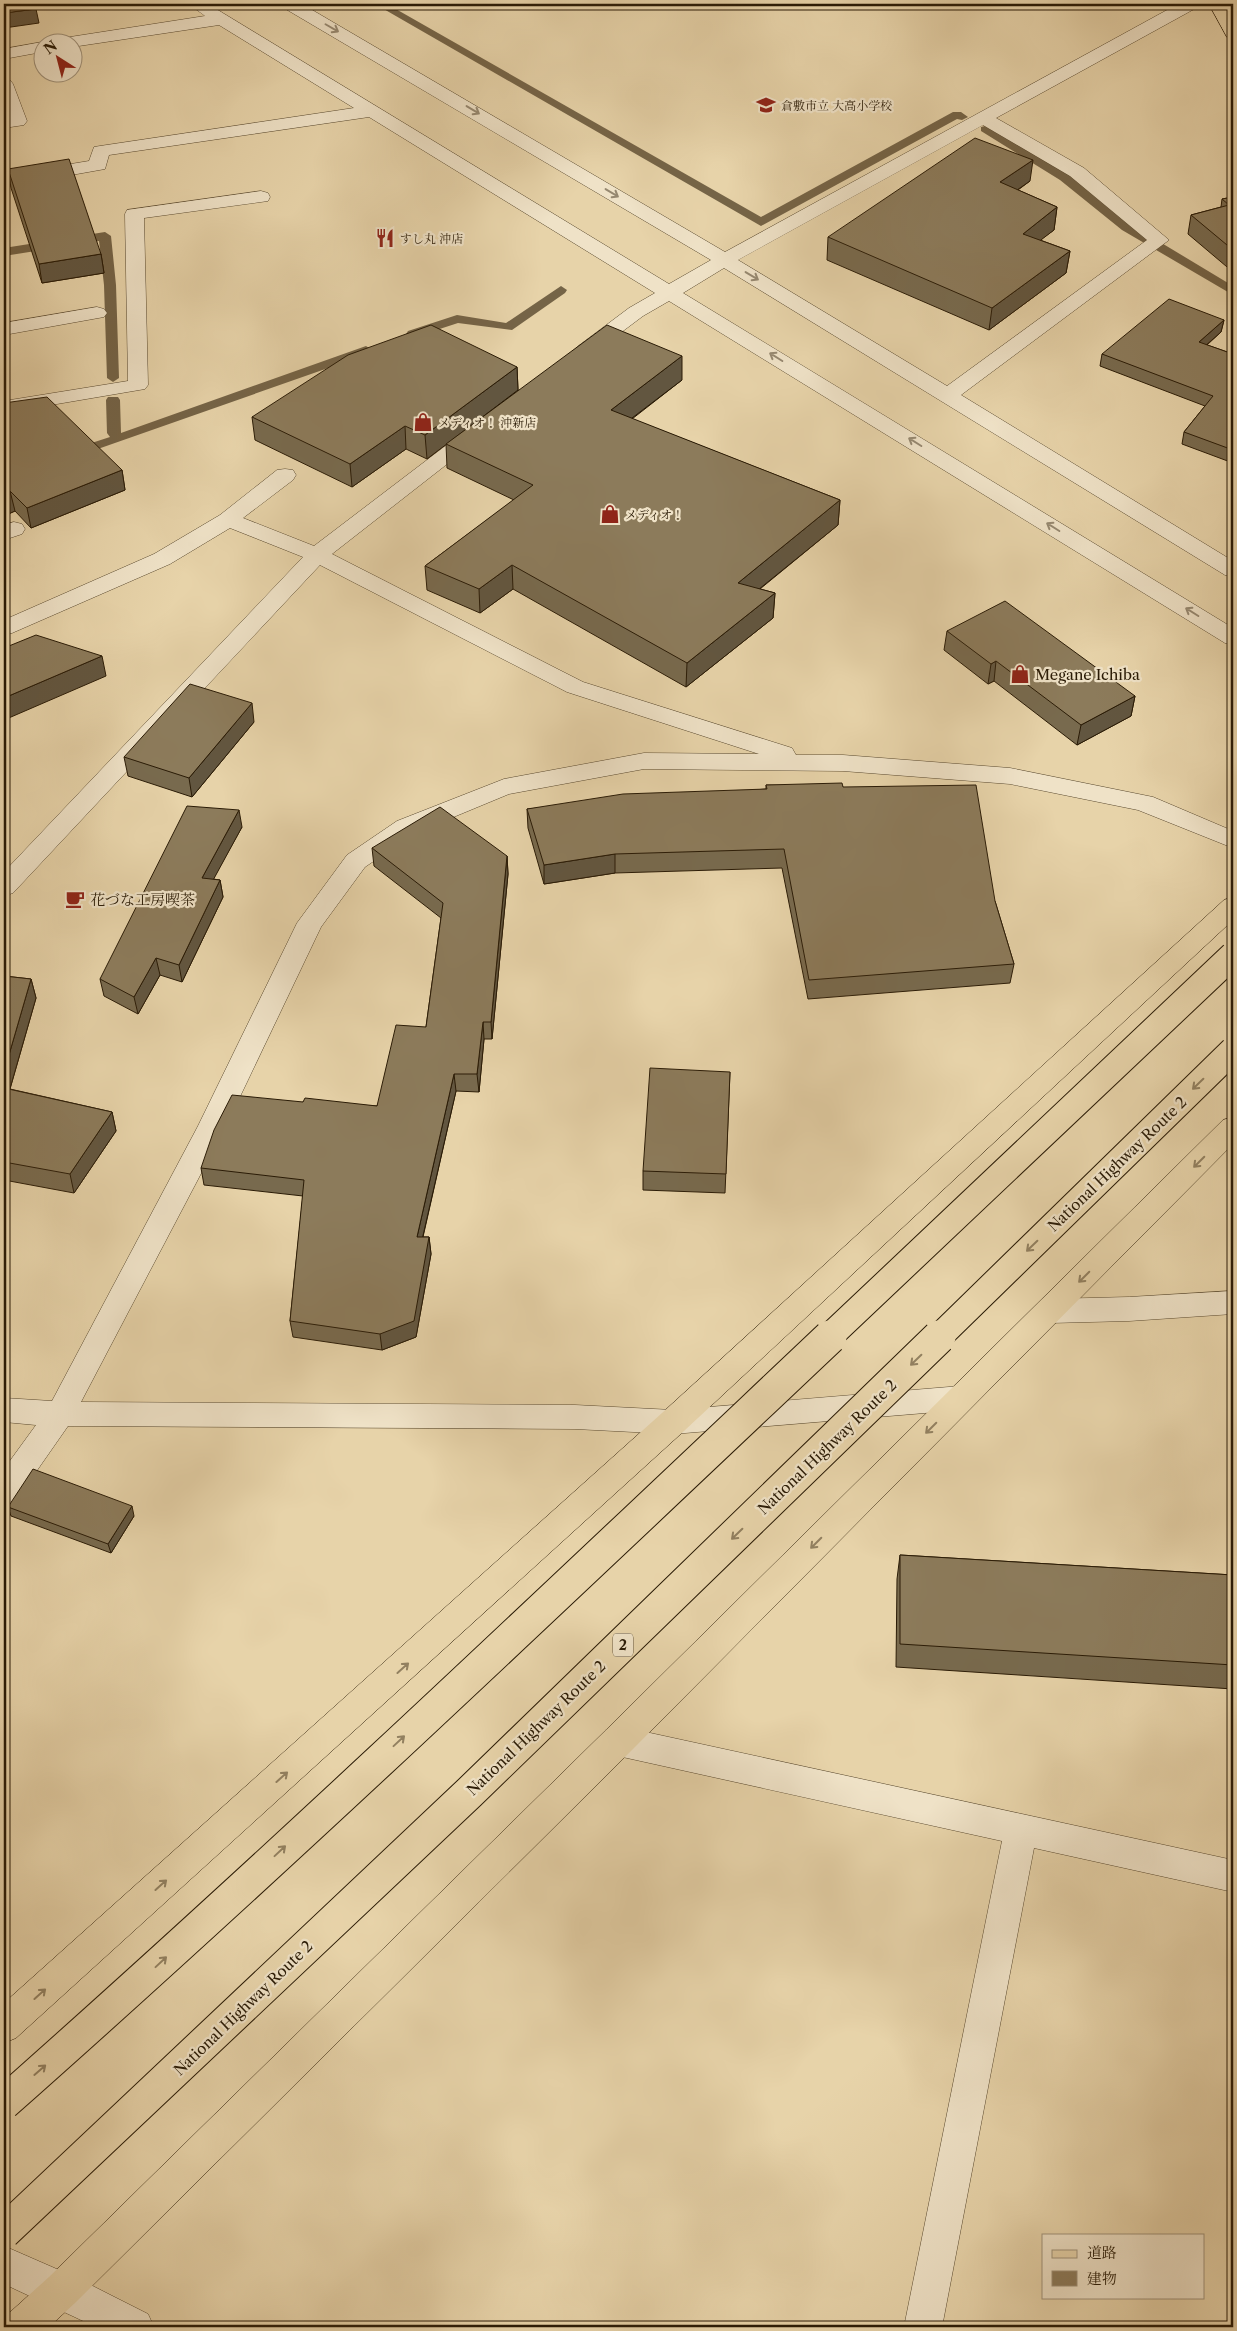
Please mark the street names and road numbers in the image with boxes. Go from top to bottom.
street label: National Highway Route 2 [1043,1093,1191,1235]
street label: National Highway Route 2 [753,1376,901,1518]
road number: 2 [613,1634,633,1656]
street label: National Highway Route 2 [462,1657,610,1799]
street label: National Highway Route 2 [169,1937,317,2079]

